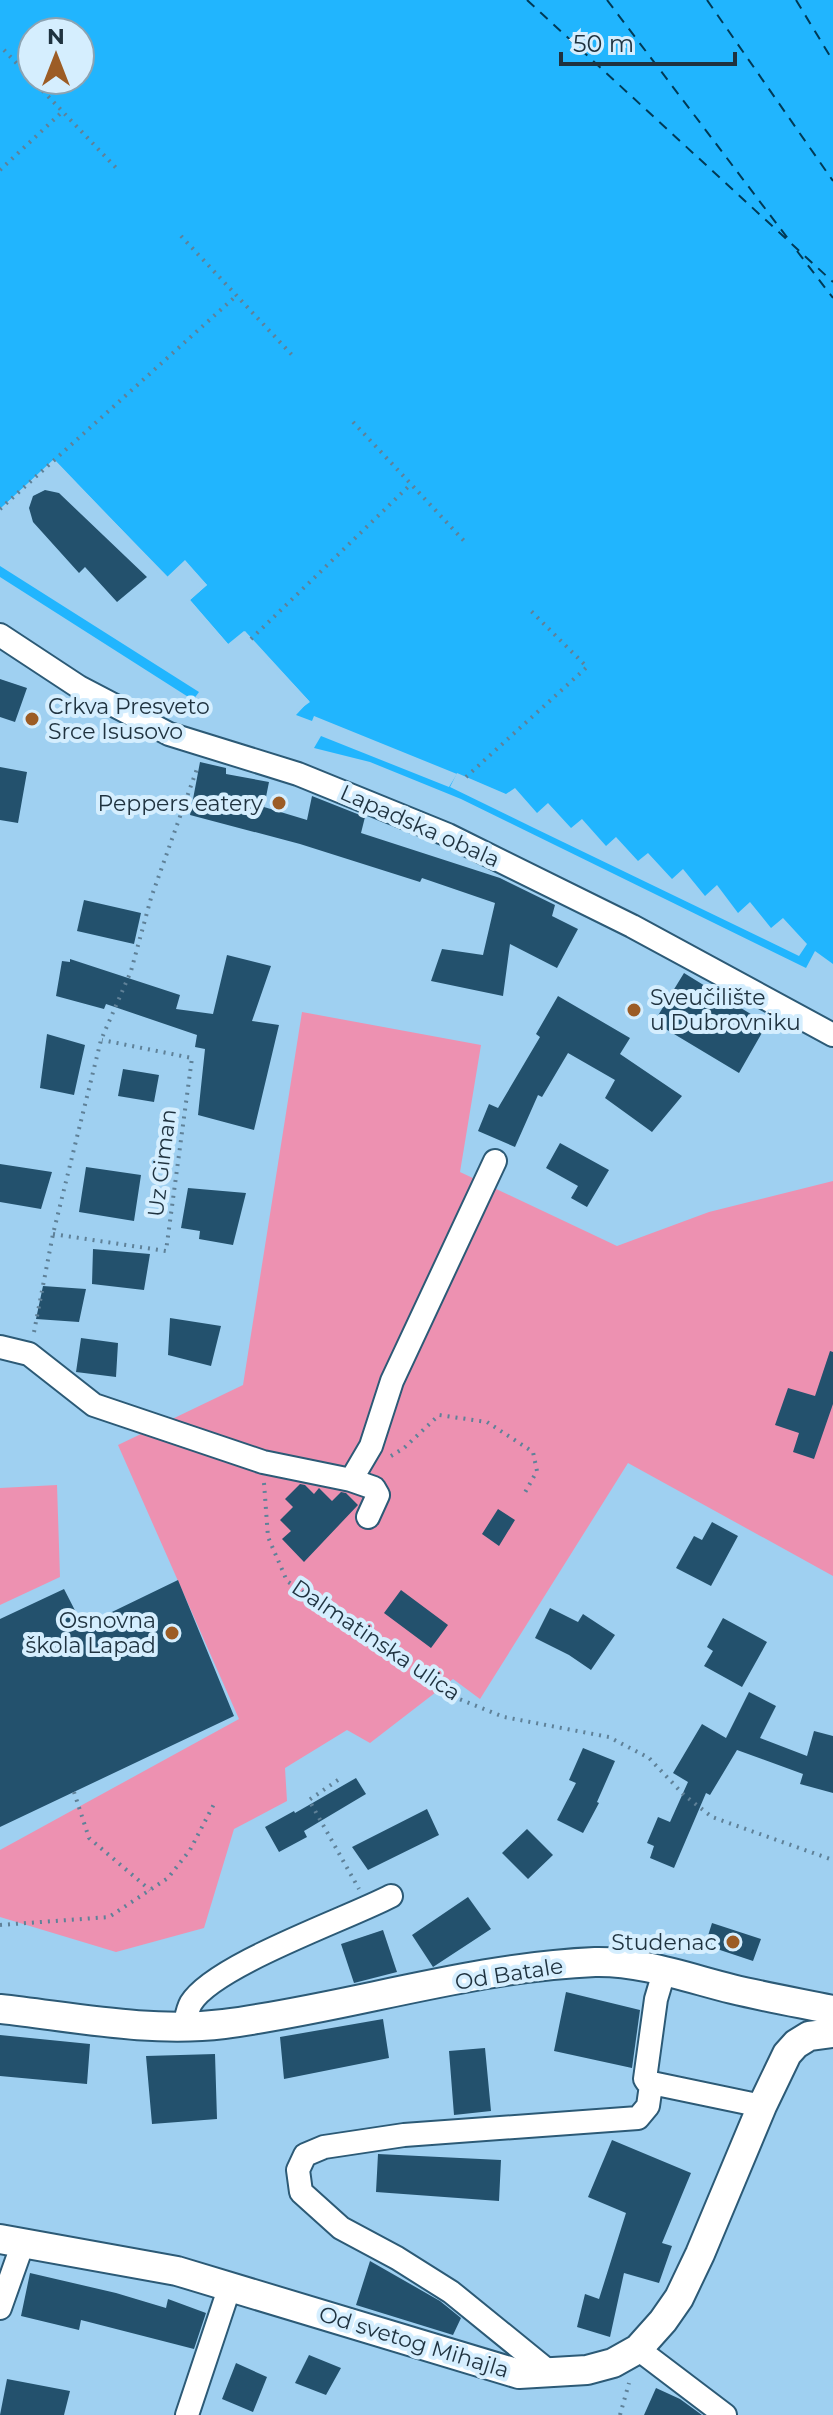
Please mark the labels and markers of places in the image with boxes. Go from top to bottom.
place label: Crkva Presveto Srce Isusovo [48,693,210,745]
marker: Crkva Presveto Srce Isusovo [23,710,41,728]
place label: Peppers eatery [97,790,263,817]
marker: Peppers eatery [270,794,288,812]
place label: Sveučilište u Dubrovniku [650,984,801,1036]
marker: Sveučilište u Dubrovniku [625,1001,643,1019]
place label: Osnovna škola Lapad [25,1607,156,1659]
marker: Osnovna škola Lapad [163,1624,181,1642]
place label: Studenac [611,1929,717,1956]
marker: Studenac [724,1933,742,1951]

